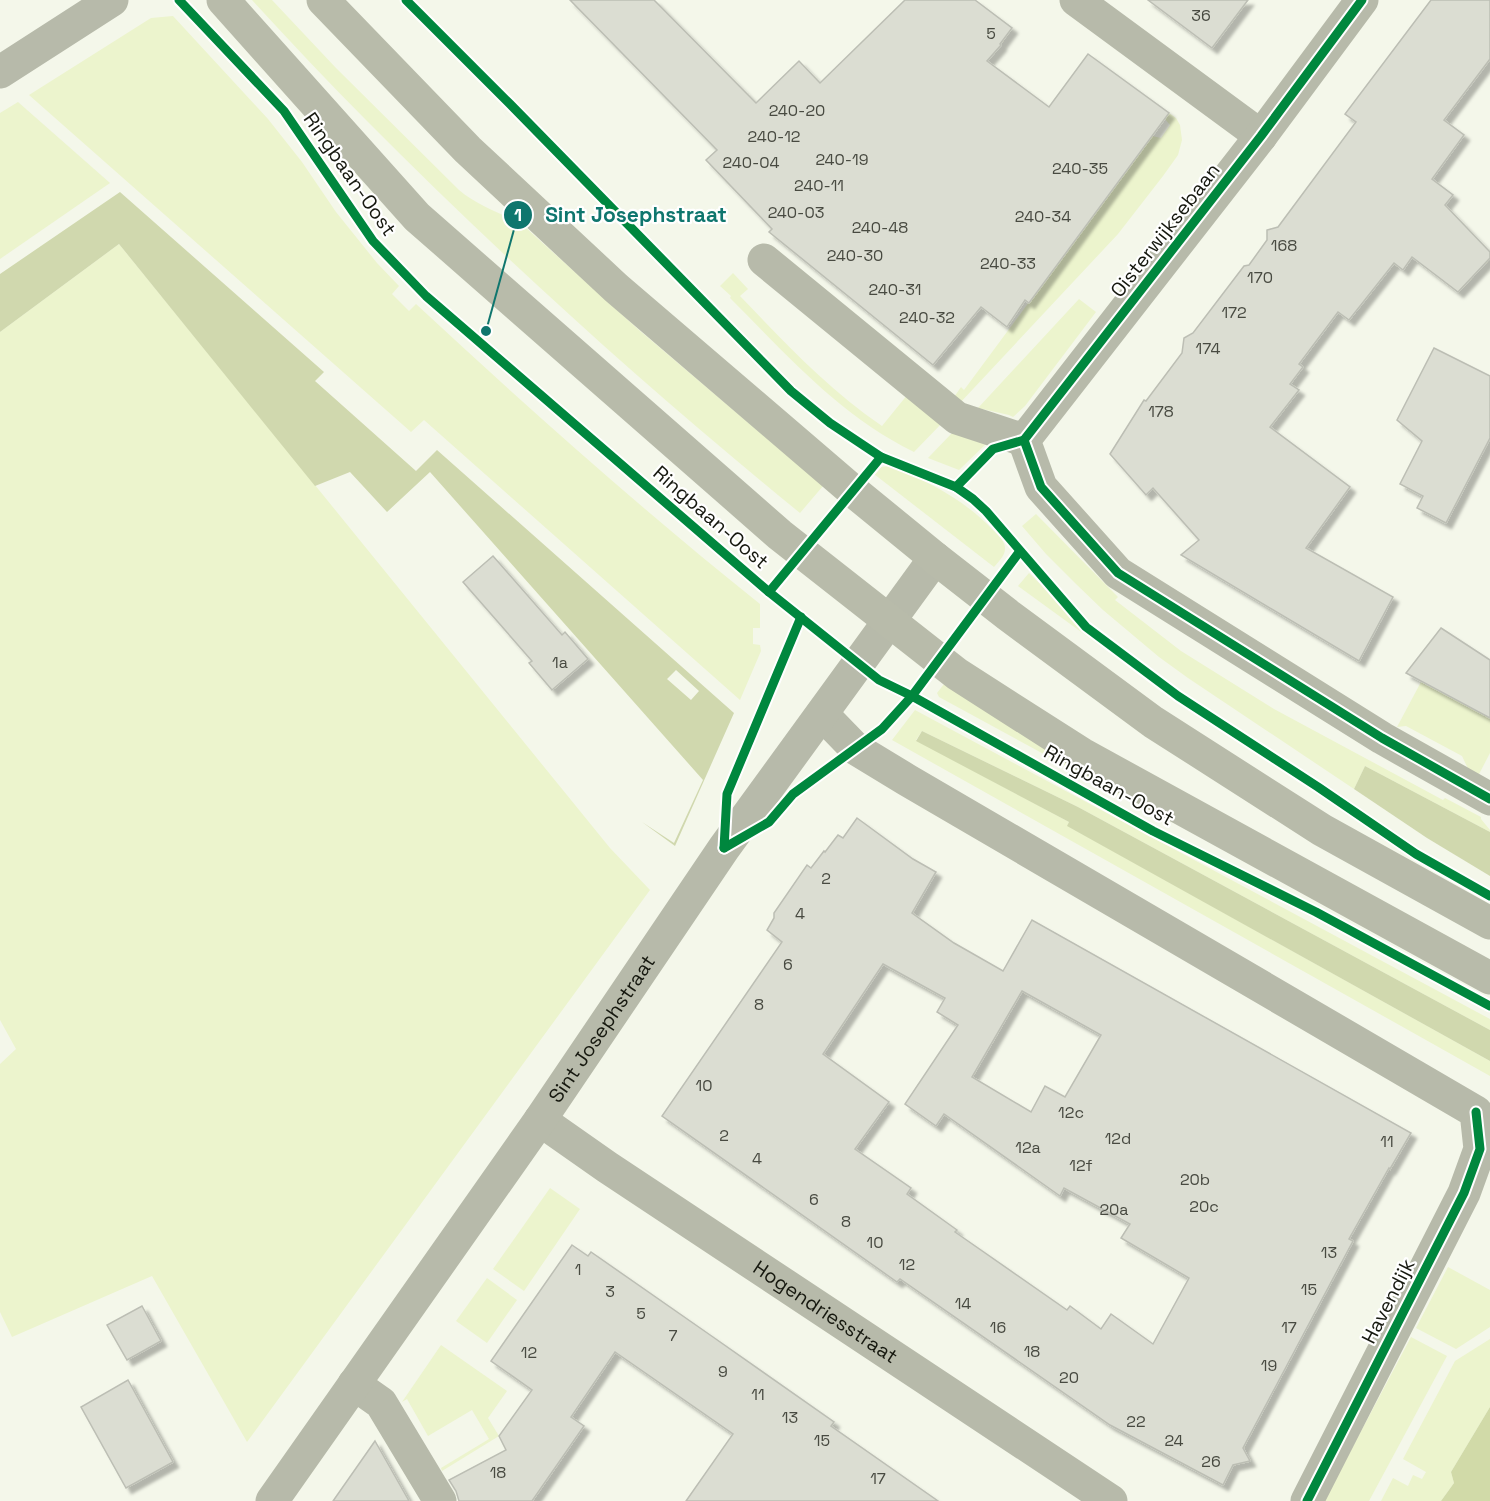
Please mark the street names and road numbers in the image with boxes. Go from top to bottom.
street label: Ringbaan-Oost [298,107,402,241]
street label: Oisterwijksebaan [1104,157,1226,303]
street label: Ringbaan-Oost [648,460,774,574]
street label: Ringbaan-Oost [1039,738,1179,832]
street label: Sint Josephstraat [542,950,661,1108]
street label: Hogendriesstraat [748,1254,903,1369]
street label: Havendijk [1356,1254,1421,1348]

